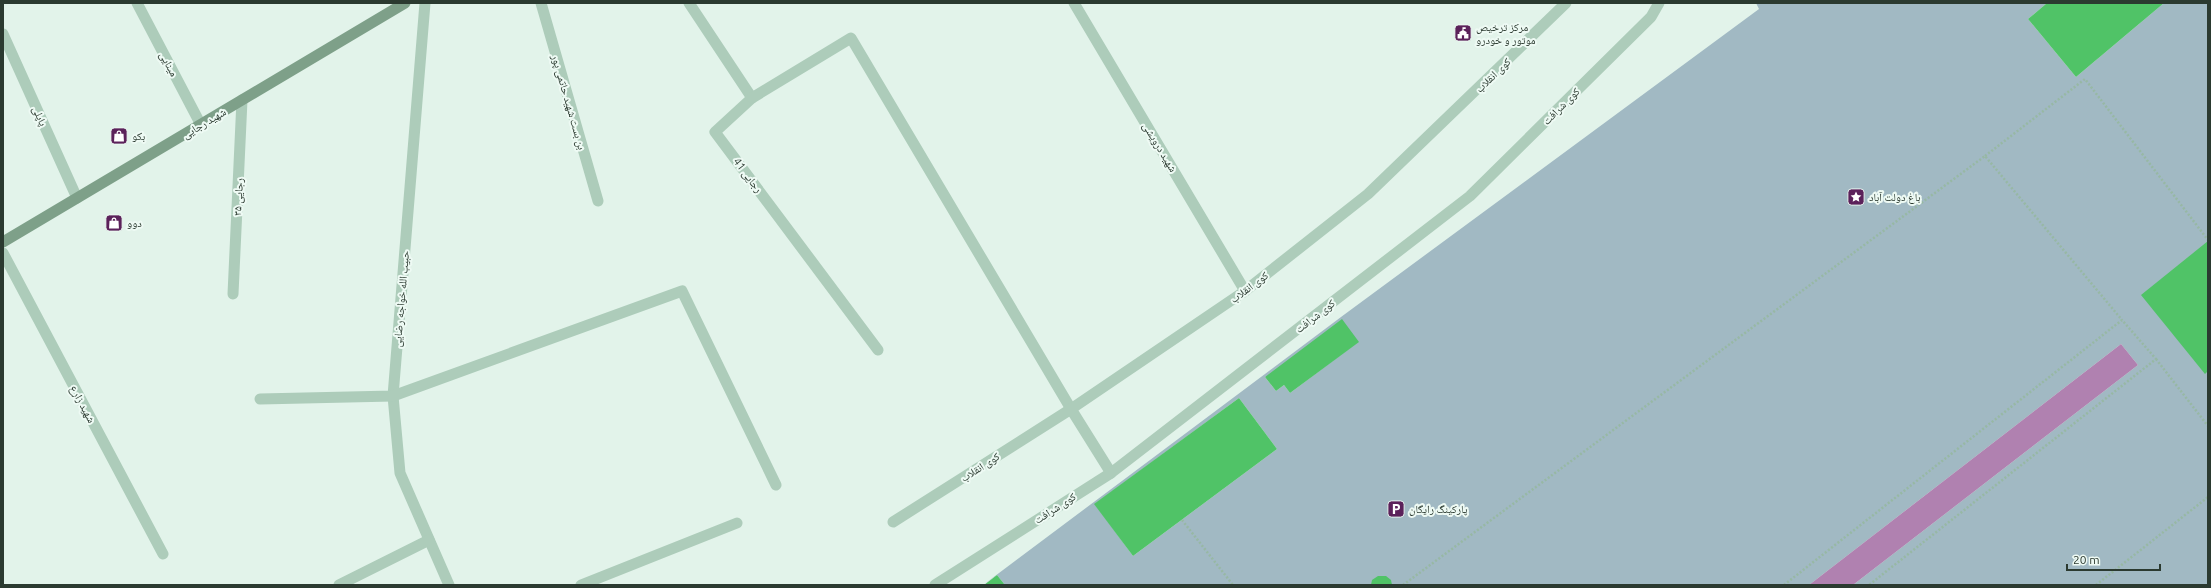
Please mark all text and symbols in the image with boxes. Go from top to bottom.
place label: مرکز ترخیص موتور و خودرو [1476,21,1536,46]
public building icon: مرکز ترخیص موتور و خودرو [1453,23,1473,43]
street label: مینایی [157,50,180,79]
street label: بن بست شهید حاتمی پور [548,52,588,151]
street label: کوی انقلاب [1473,55,1514,95]
street label: کوی شرافت [1540,85,1583,128]
street label: پاپلی [29,104,50,128]
street label: شهید رجایی [180,105,228,141]
street label: شهید درویشی [1140,120,1179,174]
shop icon: بکو [109,126,129,146]
place label: بکو [132,130,145,142]
street label: رجایی 41 [730,155,765,195]
street label: رجایی ۳۵ [231,178,246,216]
place icon: باغ دولت آباد [1846,187,1866,207]
place label: باغ دولت آباد [1869,191,1921,204]
shop icon: دوو [104,213,124,233]
place label: دوو [127,217,142,229]
street label: حبیب الله خواجه رضایی [391,250,412,348]
street label: کوی انقلاب [1228,269,1271,306]
street label: کوی شرافت [1293,297,1338,336]
street label: شهید زارع [67,383,98,425]
street label: کوی انقلاب [958,450,1003,485]
street label: کوی شرافت [1032,490,1079,527]
parking icon: پارکینگ رایگان [1386,499,1406,519]
place label: پارکینگ رایگان [1409,503,1468,516]
scale bar [2067,546,2160,572]
text: 20 m [2073,553,2100,566]

